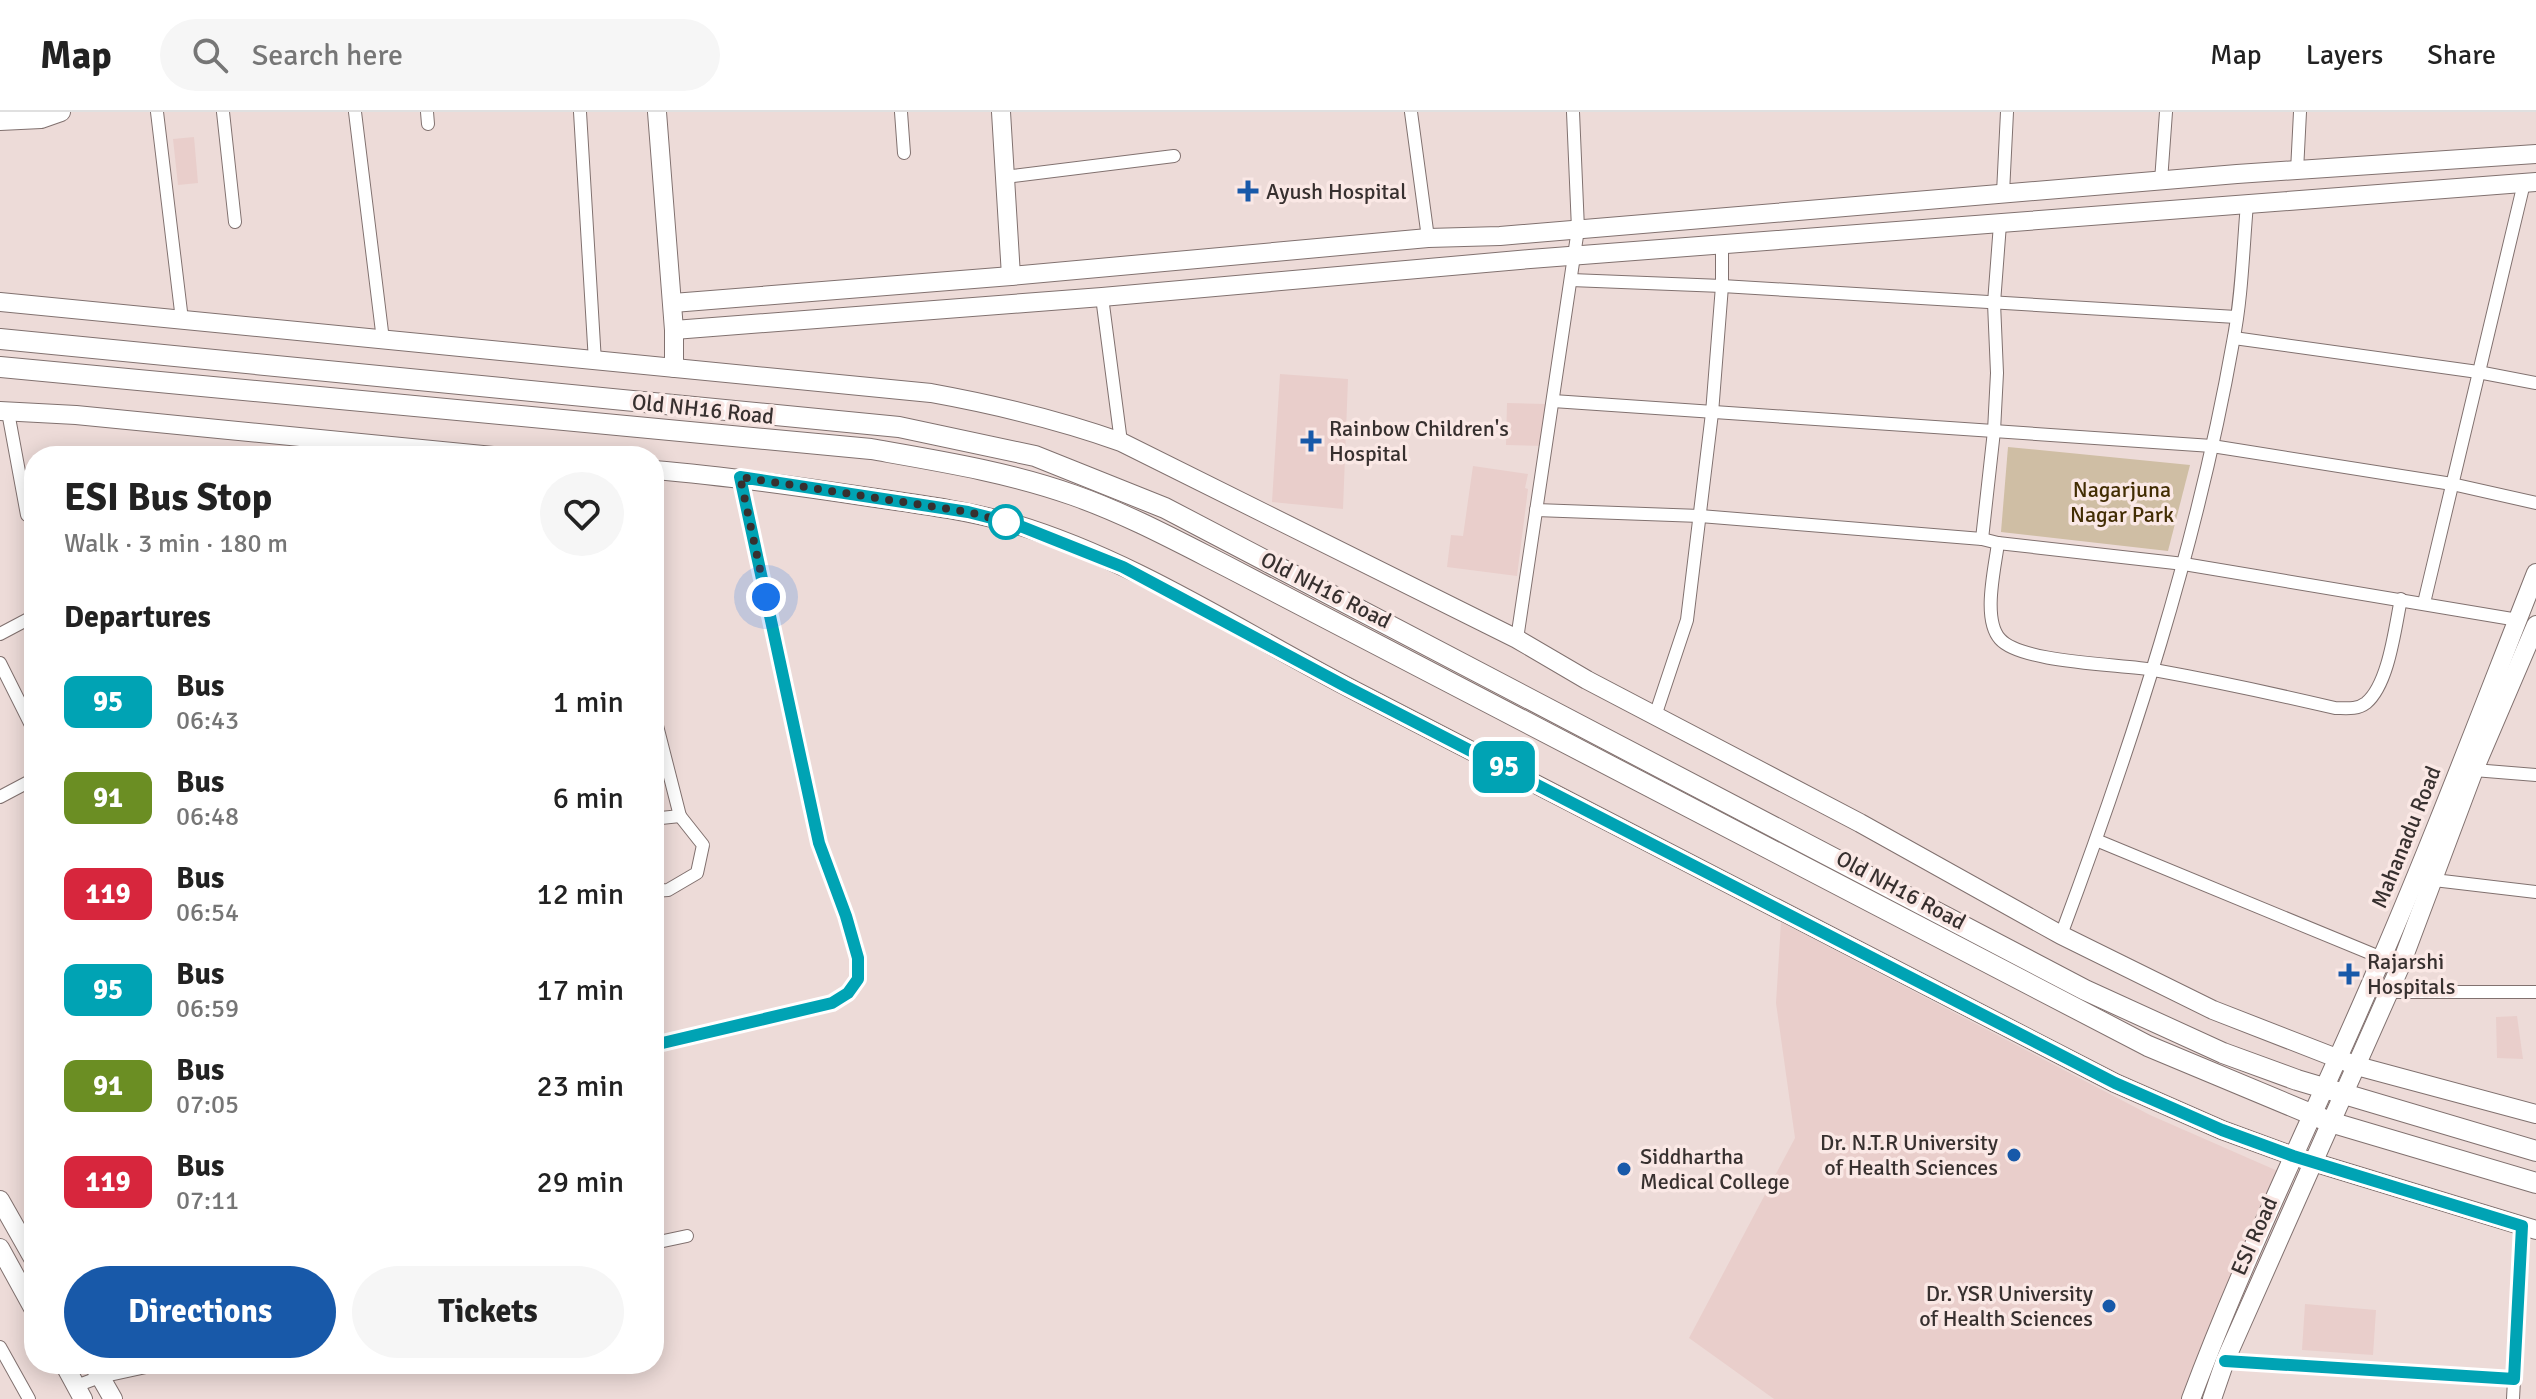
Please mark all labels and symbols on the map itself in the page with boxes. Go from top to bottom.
place label: Ayush Hospital [1266,178,1407,205]
marker: Ayush Hospital [1237,180,1259,202]
street label: Old NH16 Road [631,388,775,430]
place label: Rainbow Children's Hospital [1329,415,1509,467]
marker: Rainbow Children's Hospital [1300,430,1322,452]
park label: Nagarjuna Nagar Park [2070,476,2174,528]
unlabelled marker [989,505,1023,539]
street label: Old NH16 Road [1256,546,1396,634]
your location [746,577,786,617]
line badge: 95 [1468,741,1540,793]
street label: Mahanadu Road [2365,762,2447,912]
street label: Old NH16 Road [1832,845,1970,935]
place label: Rajarshi Hospitals [2367,948,2455,1000]
marker: Rajarshi Hospitals [2338,963,2360,985]
place label: Dr. N.T.R University of Health Sciences [1820,1129,1999,1181]
place label: Siddhartha Medical College [1640,1143,1790,1195]
marker: Dr. N.T.R University of Health Sciences [2005,1146,2023,1164]
marker: Siddhartha Medical College [1615,1160,1633,1178]
street label: ESI Road [2225,1193,2283,1279]
place label: Dr. YSR University of Health Sciences [1919,1280,2094,1332]
marker: Dr. YSR University of Health Sciences [2100,1297,2118,1315]

